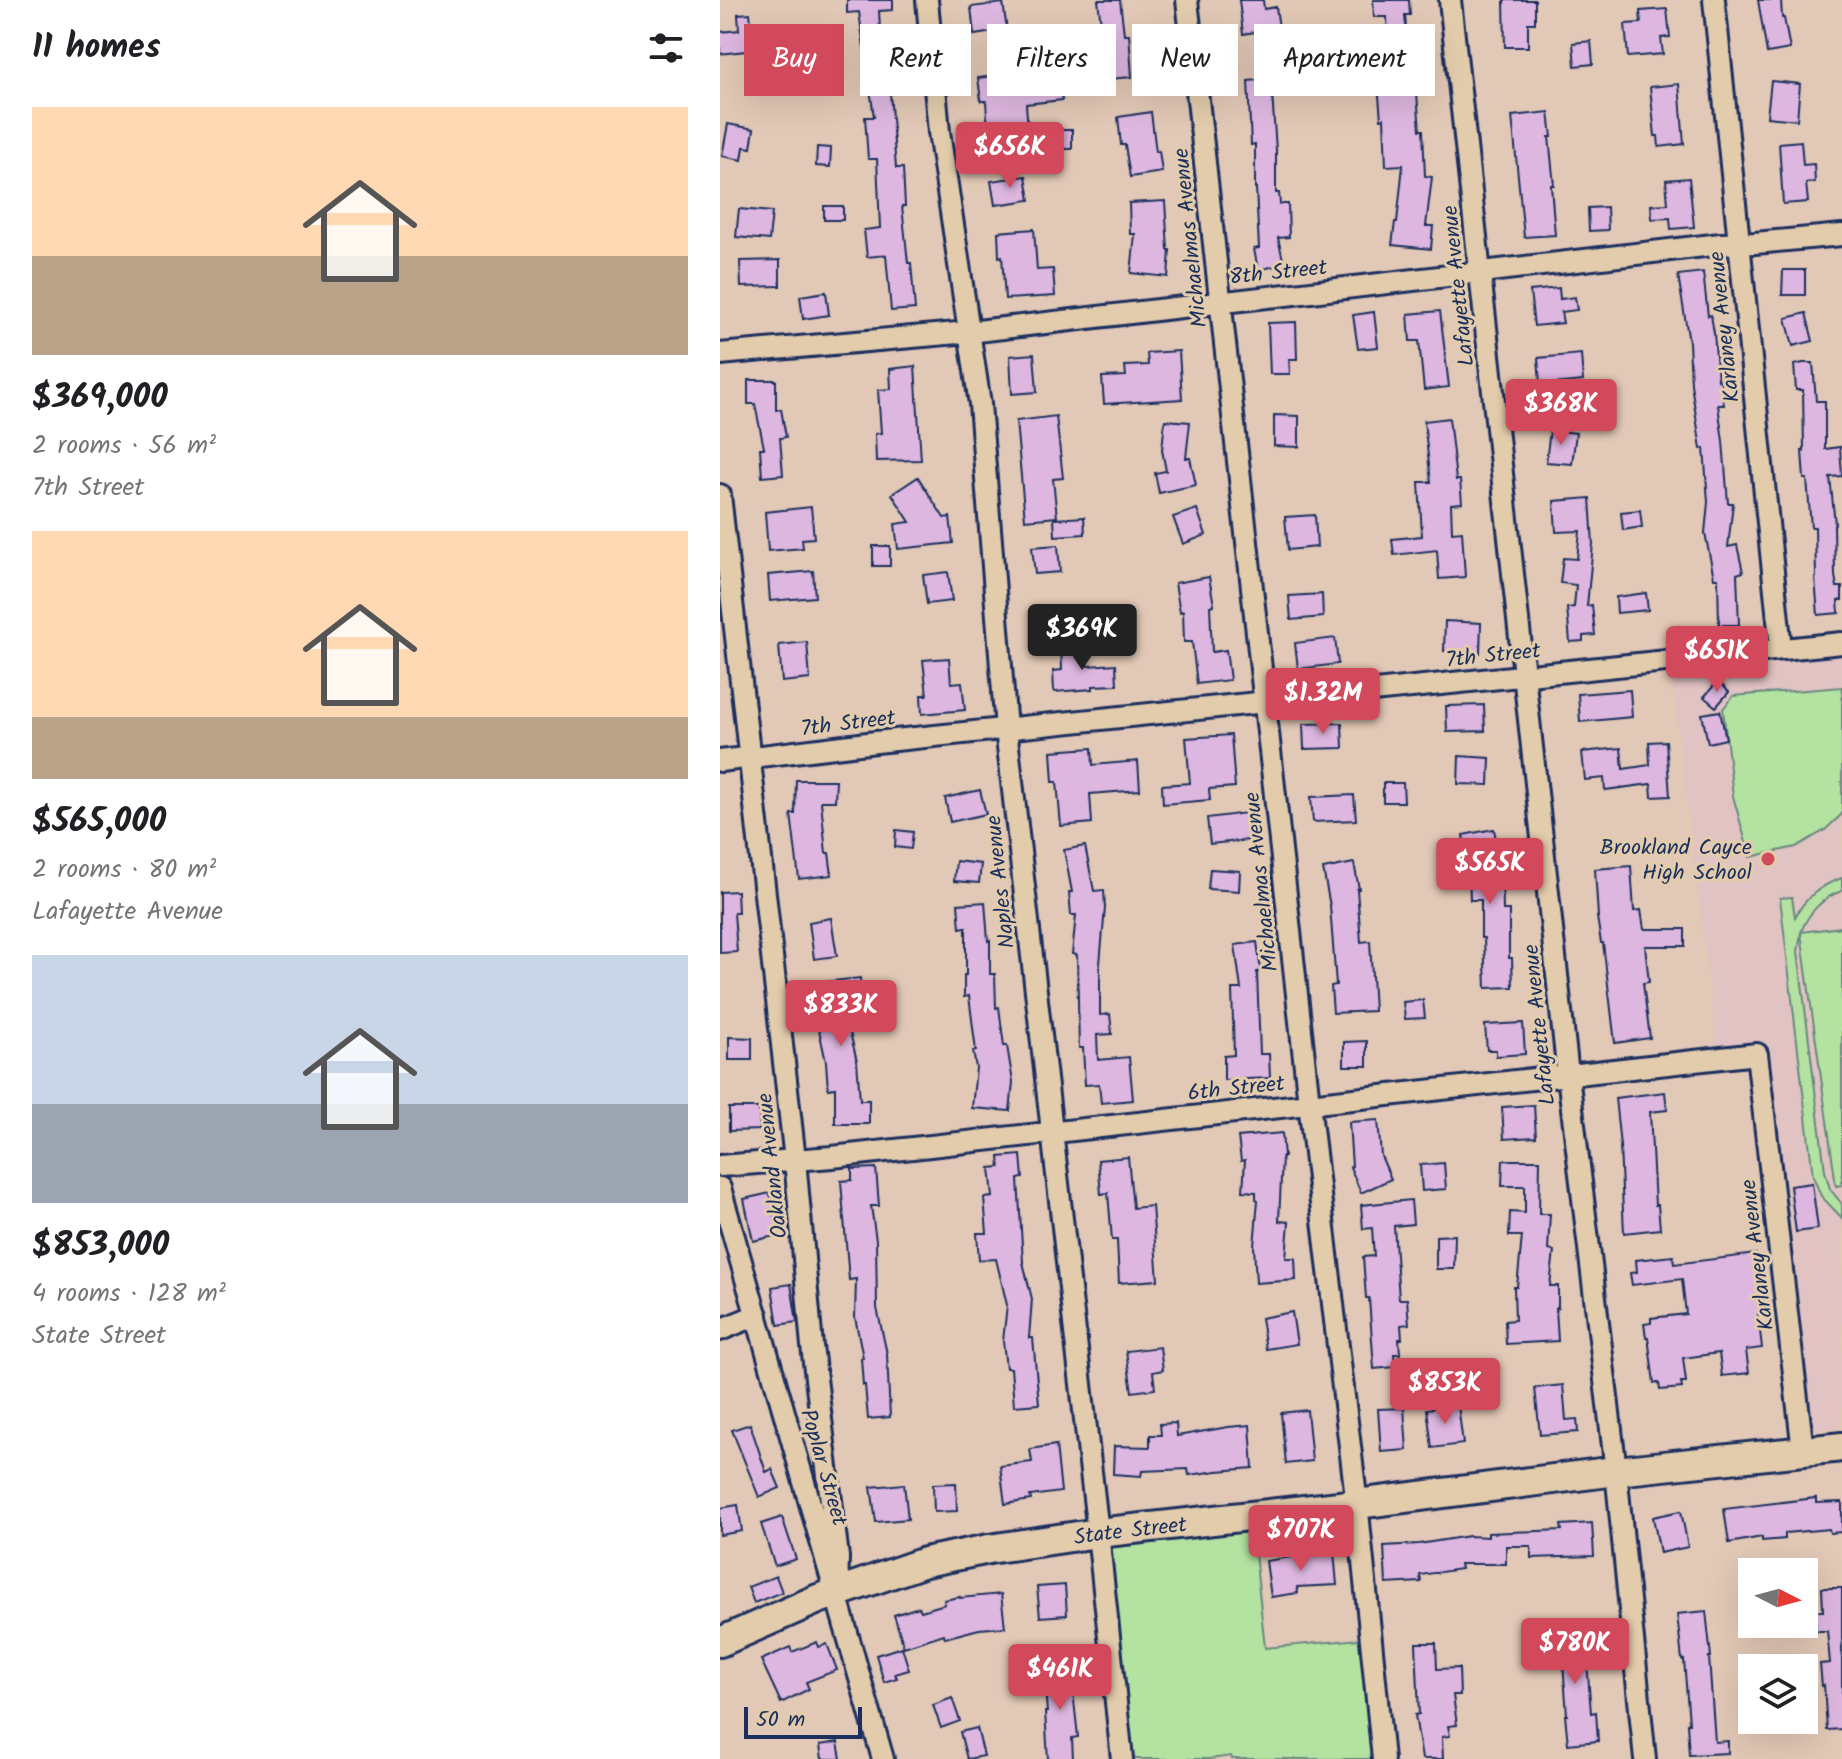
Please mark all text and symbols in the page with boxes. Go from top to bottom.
text: 11 homes [32,21,161,75]
chip: Buy [744,24,844,96]
chip: Rent [860,24,971,96]
chip: Filters [987,24,1116,96]
chip: New [1132,24,1238,96]
chip: Apartment [1254,24,1435,96]
icon: filters [644,26,688,70]
pin: $656K [954,122,1066,190]
text: $656K [974,127,1046,169]
street label: Michaelmas Avenue [1165,146,1218,329]
icon: home [288,159,432,303]
street label: Lafayette Avenue [1434,203,1485,368]
street label: Karlaney Avenue [1700,249,1751,404]
street label: 8th Street [1228,251,1329,296]
text: $369,000 [32,371,168,425]
pin: $368K [1505,379,1617,447]
text: $368K [1524,384,1598,426]
text: 2 rooms · 56 m² [32,425,216,467]
text: 7th Street [32,467,144,509]
icon: home [288,583,432,727]
pin: $369K [1026,604,1138,672]
text: $369K [1046,609,1118,651]
pin: $651K [1661,626,1773,694]
text: $651K [1684,631,1750,673]
street label: 7th Street [1444,634,1543,679]
pin: $1.32M [1258,668,1388,736]
text: $1.32M [1284,673,1362,715]
street label: 7th Street [799,701,898,748]
street label: Michaelmas Avenue [1236,790,1289,973]
text: $565,000 [32,795,166,849]
street label: Naples Avenue [977,813,1026,950]
place label: Brookland Cayce High School [1600,831,1753,891]
pin: $565K [1434,838,1546,906]
text: $565K [1454,843,1526,885]
text: 2 rooms · 80 m² [32,849,216,891]
marker: Brookland Cayce High School [1759,850,1777,868]
text: Lafayette Avenue [32,891,223,933]
street label: Lafayette Avenue [1515,942,1566,1107]
pin: $833K [785,980,897,1048]
text: $833K [804,985,878,1027]
icon: home [288,1007,432,1151]
street label: 6th Street [1186,1067,1287,1112]
street label: Oakland Avenue [748,1091,799,1240]
street label: Karlaney Avenue [1732,1177,1785,1332]
text: $853,000 [32,1219,169,1273]
text: 4 rooms · 128 m² [32,1273,226,1315]
text: State Street [32,1315,166,1357]
pin: $853K [1389,1358,1501,1426]
text: $853K [1408,1363,1482,1405]
street label: Poplar Street [789,1405,856,1531]
pin: $707K [1245,1505,1357,1573]
street label: State Street [1072,1508,1189,1556]
text: $707K [1267,1510,1335,1552]
north arrow [1738,1558,1818,1638]
map controls [1738,1558,1818,1734]
pin: $780K [1519,1618,1631,1686]
text: $780K [1539,1623,1611,1665]
pin: $461K [1004,1644,1116,1712]
text: $461K [1026,1649,1094,1691]
button: layers [1738,1654,1818,1734]
scale bar [744,1703,862,1739]
text: 50 m [756,1703,805,1738]

